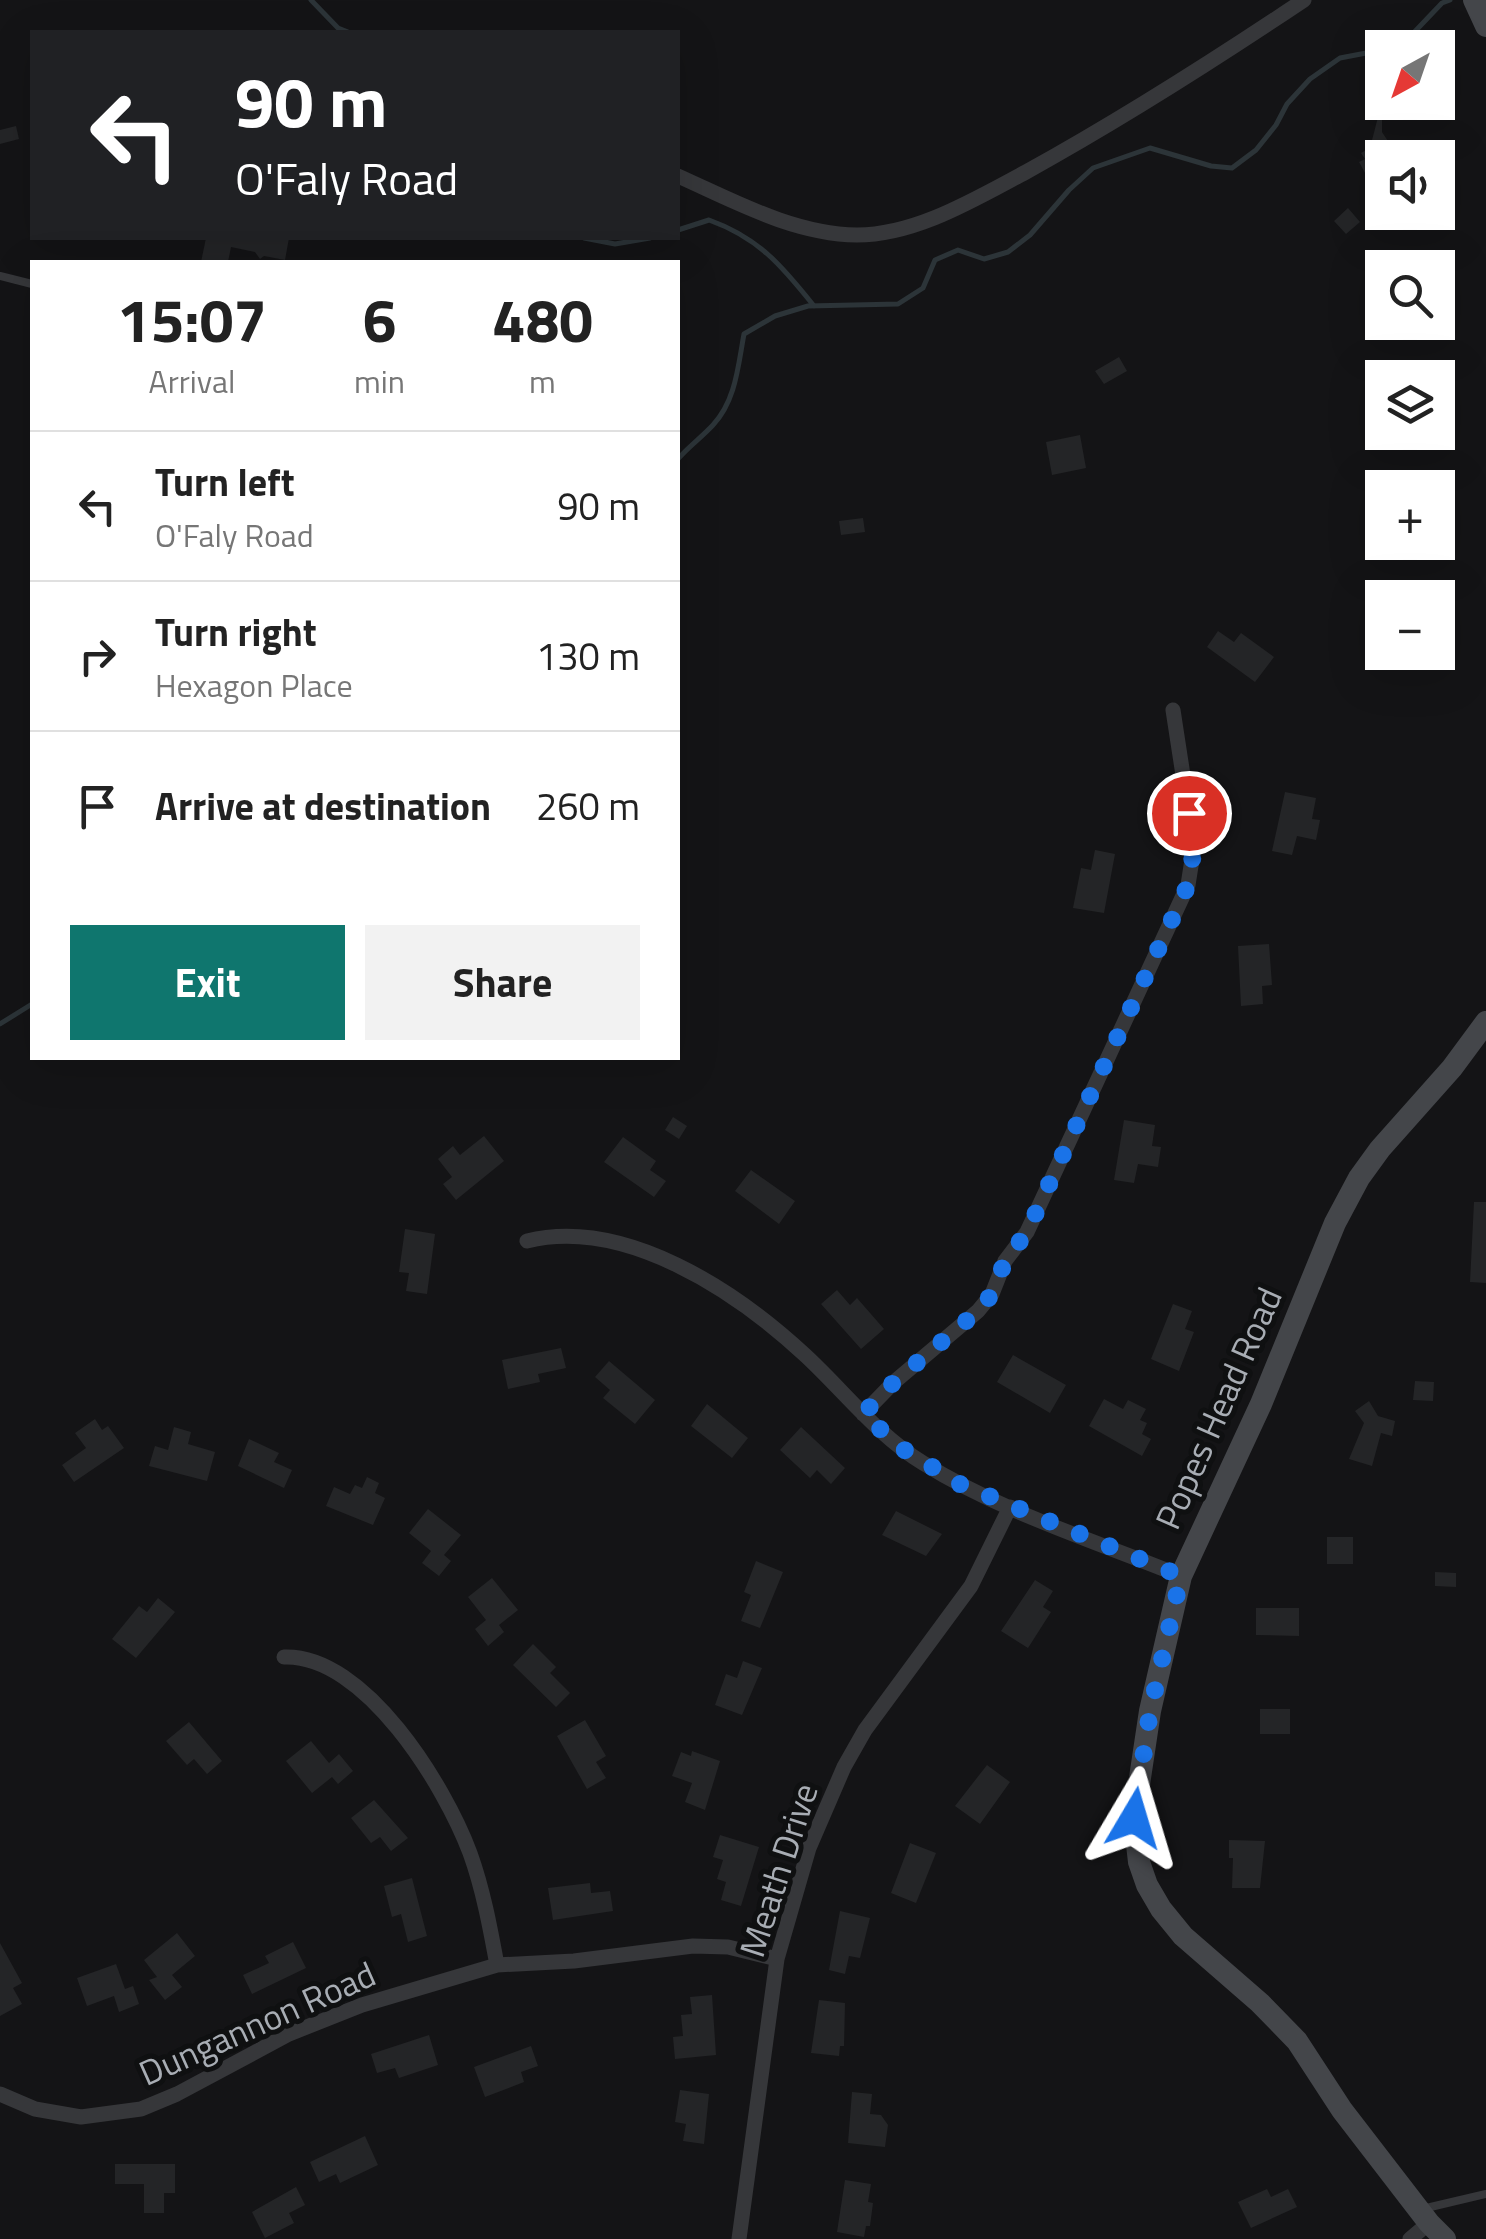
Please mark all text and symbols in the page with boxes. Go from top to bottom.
north arrow [1365,30,1455,120]
map controls [1365,30,1455,670]
text: 90 m [235,48,388,154]
icon: left [70,70,200,200]
button: sound [1365,140,1455,230]
text: O'Faly Road [235,144,458,212]
button: search [1365,250,1455,340]
text: 15:07 [117,274,267,365]
text: 6 [363,274,396,365]
text: 480 [492,274,593,365]
text: Arrival [149,357,235,405]
text: min [354,357,405,405]
text: m [529,357,556,405]
button: layers [1365,360,1455,450]
text: Turn left [155,453,295,511]
button: + [1365,470,1455,560]
text: 90 m [557,477,640,535]
icon: left [70,479,125,534]
text: O'Faly Road [155,511,314,559]
button: − [1365,580,1455,670]
text: Turn right [155,603,317,661]
text: 130 m [536,627,640,685]
icon: right [70,629,125,684]
text: Hexagon Place [155,661,353,709]
pin [1147,771,1232,856]
text: Arrive at destination [155,777,491,835]
text: 260 m [536,777,640,835]
icon: arrive [70,779,125,834]
icon: arrive [1162,786,1217,841]
button: Exit [70,925,345,1040]
button: Share [365,925,640,1040]
street label: Popes Head Road [1140,1278,1296,1538]
position arrow [1082,1766,1186,1870]
street label: Meath Drive [725,1776,831,1964]
street label: Dungannon Road [130,1947,384,2099]

